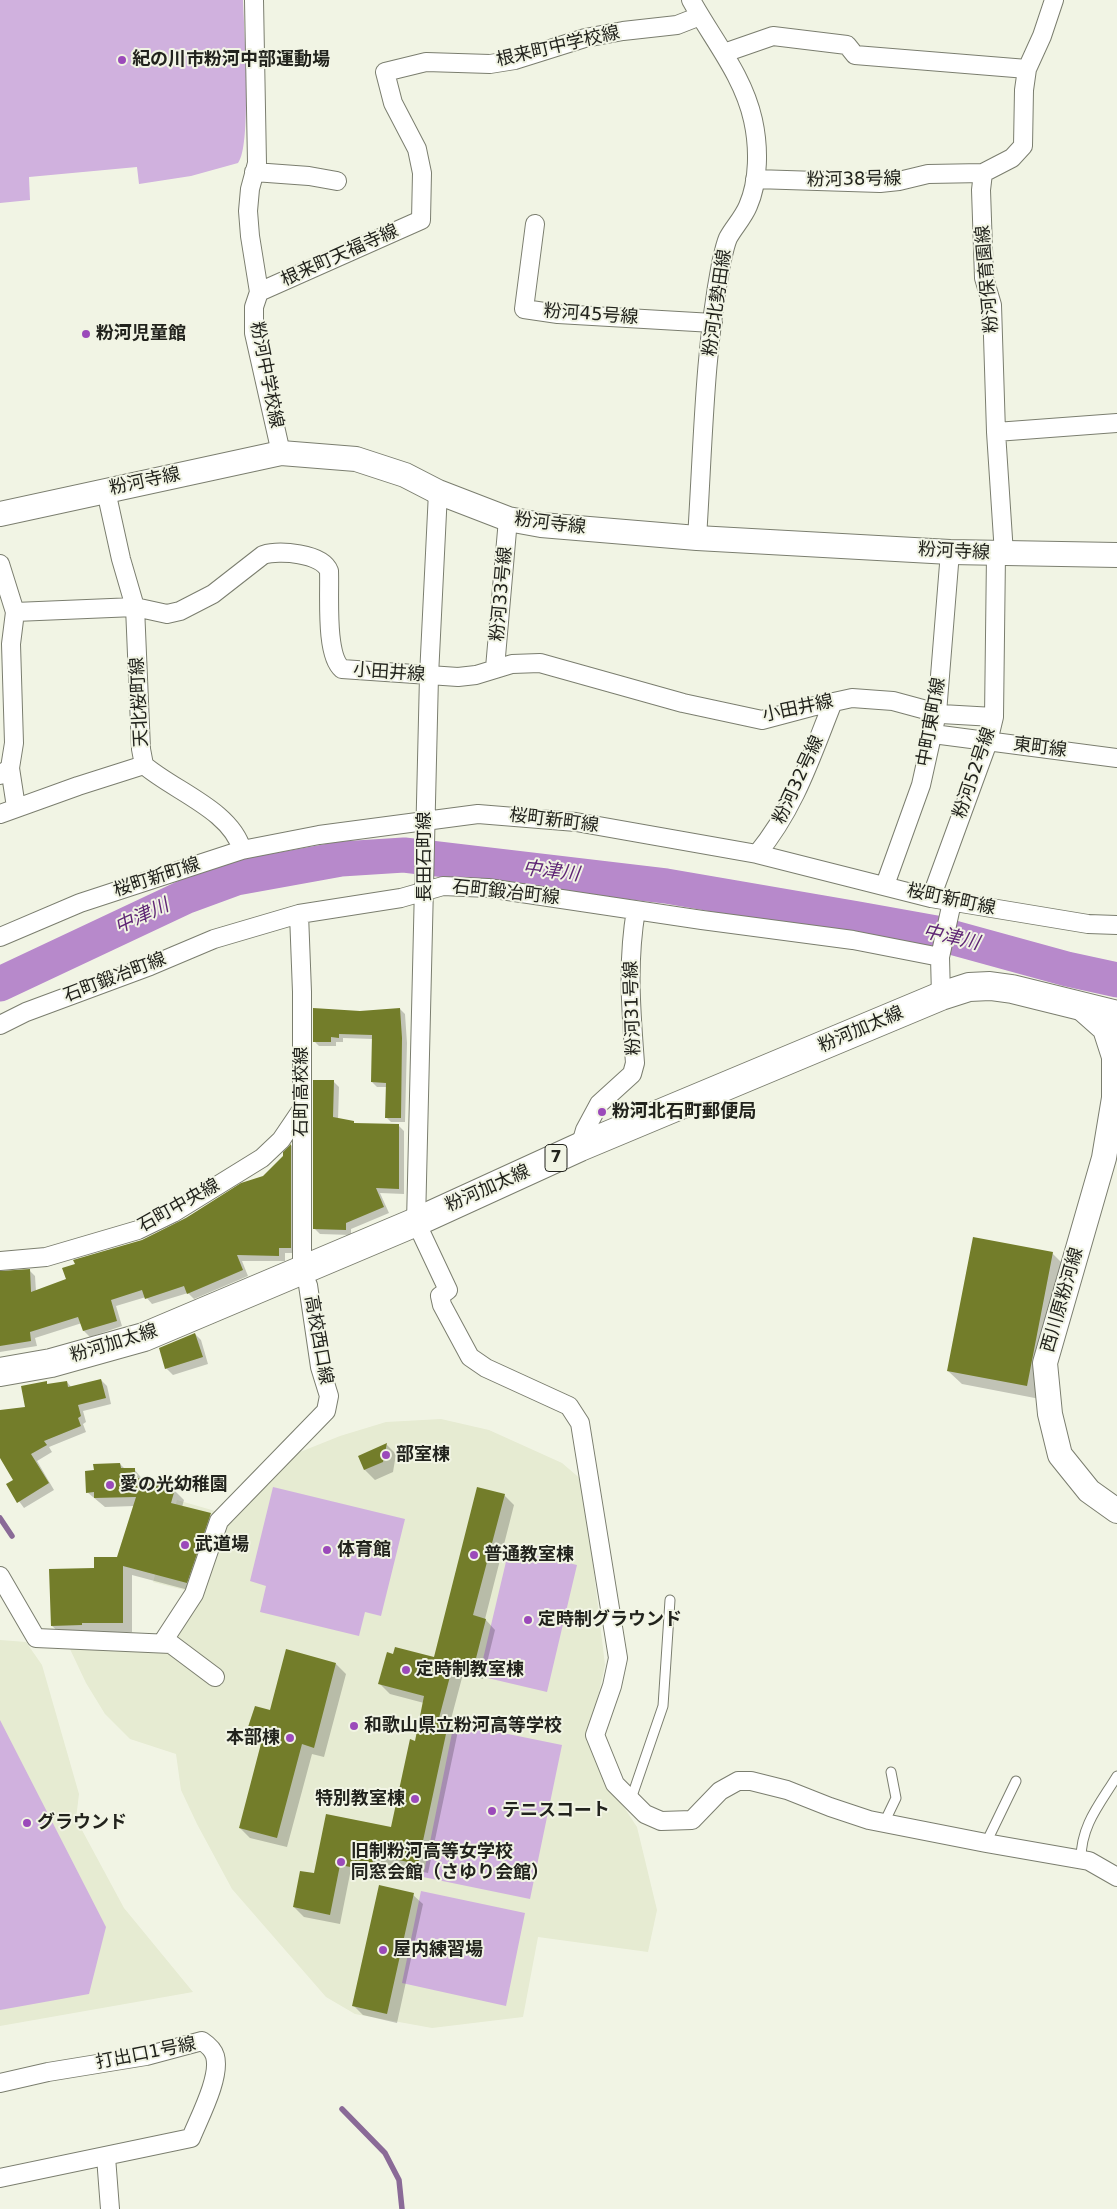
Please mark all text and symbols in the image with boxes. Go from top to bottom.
street label: 根来町中学校線 [494,22,622,72]
place label: 紀の川市粉河中部運動場 [132,49,330,71]
marker: 紀の川市粉河中部運動場 [116,54,128,66]
street label: 粉河38号線 [806,168,902,192]
street label: 根来町天福寺線 [278,221,402,291]
street label: 粉河保育園線 [973,224,1003,334]
street label: 粉河北勢田線 [700,248,736,358]
street label: 粉河45号線 [543,301,639,329]
street label: 粉河中学校線 [245,320,287,430]
place label: 粉河児童館 [96,323,186,345]
marker: 粉河児童館 [80,328,92,340]
street label: 粉河寺線 [108,464,182,500]
street label: 粉河寺線 [513,509,587,539]
street label: 粉河寺線 [917,539,991,565]
street label: 粉河33号線 [487,546,517,642]
street label: 天北桜町線 [127,656,153,748]
street label: 小田井線 [352,660,426,686]
street label: 中町東町線 [914,676,950,768]
street label: 小田井線 [761,691,835,727]
street label: 粉河52号線 [949,725,1001,821]
street label: 粉河32号線 [769,732,829,828]
street label: 東町線 [1012,734,1068,762]
street label: 桜町新町線 [508,805,600,837]
street label: 長田石町線 [414,812,436,902]
street label: 桜町新町線 [111,854,203,902]
water label: 中津川 [521,857,581,887]
street label: 石町鍛冶町線 [451,877,561,909]
street label: 桜町新町線 [905,880,997,920]
water label: 中津川 [111,895,173,939]
water label: 中津川 [921,920,981,956]
street label: 石町鍛冶町線 [61,949,169,1007]
street label: 粉河31号線 [621,960,645,1056]
street label: 粉河加太線 [815,1002,907,1058]
street label: 石町高校線 [291,1047,313,1137]
place label: 粉河北石町郵便局 [612,1101,756,1123]
marker: 粉河北石町郵便局 [596,1106,608,1118]
road number: 7 [545,1144,567,1172]
street label: 粉河加太線 [442,1161,534,1217]
street label: 石町中央線 [134,1175,224,1237]
street label: 西川原粉河線 [1038,1245,1088,1355]
street label: 高校西口線 [300,1294,336,1386]
street label: 粉河加太線 [68,1321,160,1367]
place label: 部室棟 [396,1444,450,1466]
marker: 部室棟 [380,1449,392,1461]
place label: 愛の光幼稚園 [120,1474,228,1496]
marker: 愛の光幼稚園 [104,1479,116,1491]
place label: 武道場 [195,1534,249,1556]
marker: 武道場 [179,1539,191,1551]
place label: 体育館 [337,1539,391,1561]
marker: 体育館 [321,1544,333,1556]
place label: 普通教室棟 [484,1544,574,1566]
marker: 普通教室棟 [468,1549,480,1561]
place label: 定時制グラウンド [538,1609,682,1631]
marker: 定時制グラウンド [522,1614,534,1626]
place label: 定時制教室棟 [416,1659,524,1681]
marker: 定時制教室棟 [400,1664,412,1676]
place label: 和歌山県立粉河高等学校 [364,1715,562,1737]
marker: 和歌山県立粉河高等学校 [348,1720,360,1732]
place label: 本部棟 [226,1727,280,1749]
marker: 本部棟 [284,1732,296,1744]
place label: 特別教室棟 [315,1788,405,1810]
marker: 特別教室棟 [409,1793,421,1805]
place label: テニスコート [502,1800,610,1822]
marker: テニスコート [486,1805,498,1817]
place label: グラウンド [37,1812,127,1834]
marker: グラウンド [21,1817,33,1829]
place label: 旧制粉河高等女学校 同窓会館（さゆり会館） [351,1841,549,1884]
marker: 旧制粉河高等女学校 同窓会館（さゆり会館） [335,1856,347,1868]
place label: 屋内練習場 [393,1939,483,1961]
marker: 屋内練習場 [377,1944,389,1956]
street label: 打出口1号線 [94,2034,198,2074]

